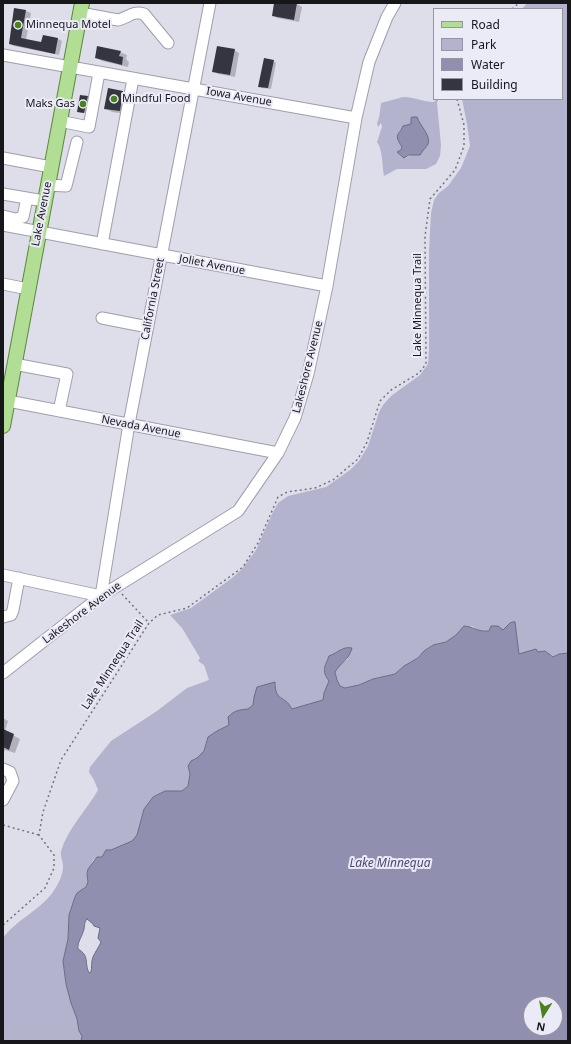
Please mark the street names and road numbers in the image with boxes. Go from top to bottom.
street label: Iowa Avenue [205,85,273,109]
street label: Lake Avenue [29,181,55,247]
street label: Joliet Avenue [178,252,246,278]
street label: Lake Minnequa Trail [411,253,425,357]
street label: California Street [139,257,167,341]
street label: Lakeshore Avenue [290,319,326,415]
street label: Nevada Avenue [100,413,182,441]
street label: Lakeshore Avenue [40,579,124,647]
street label: Lake Minnequa Trail [79,618,147,712]

